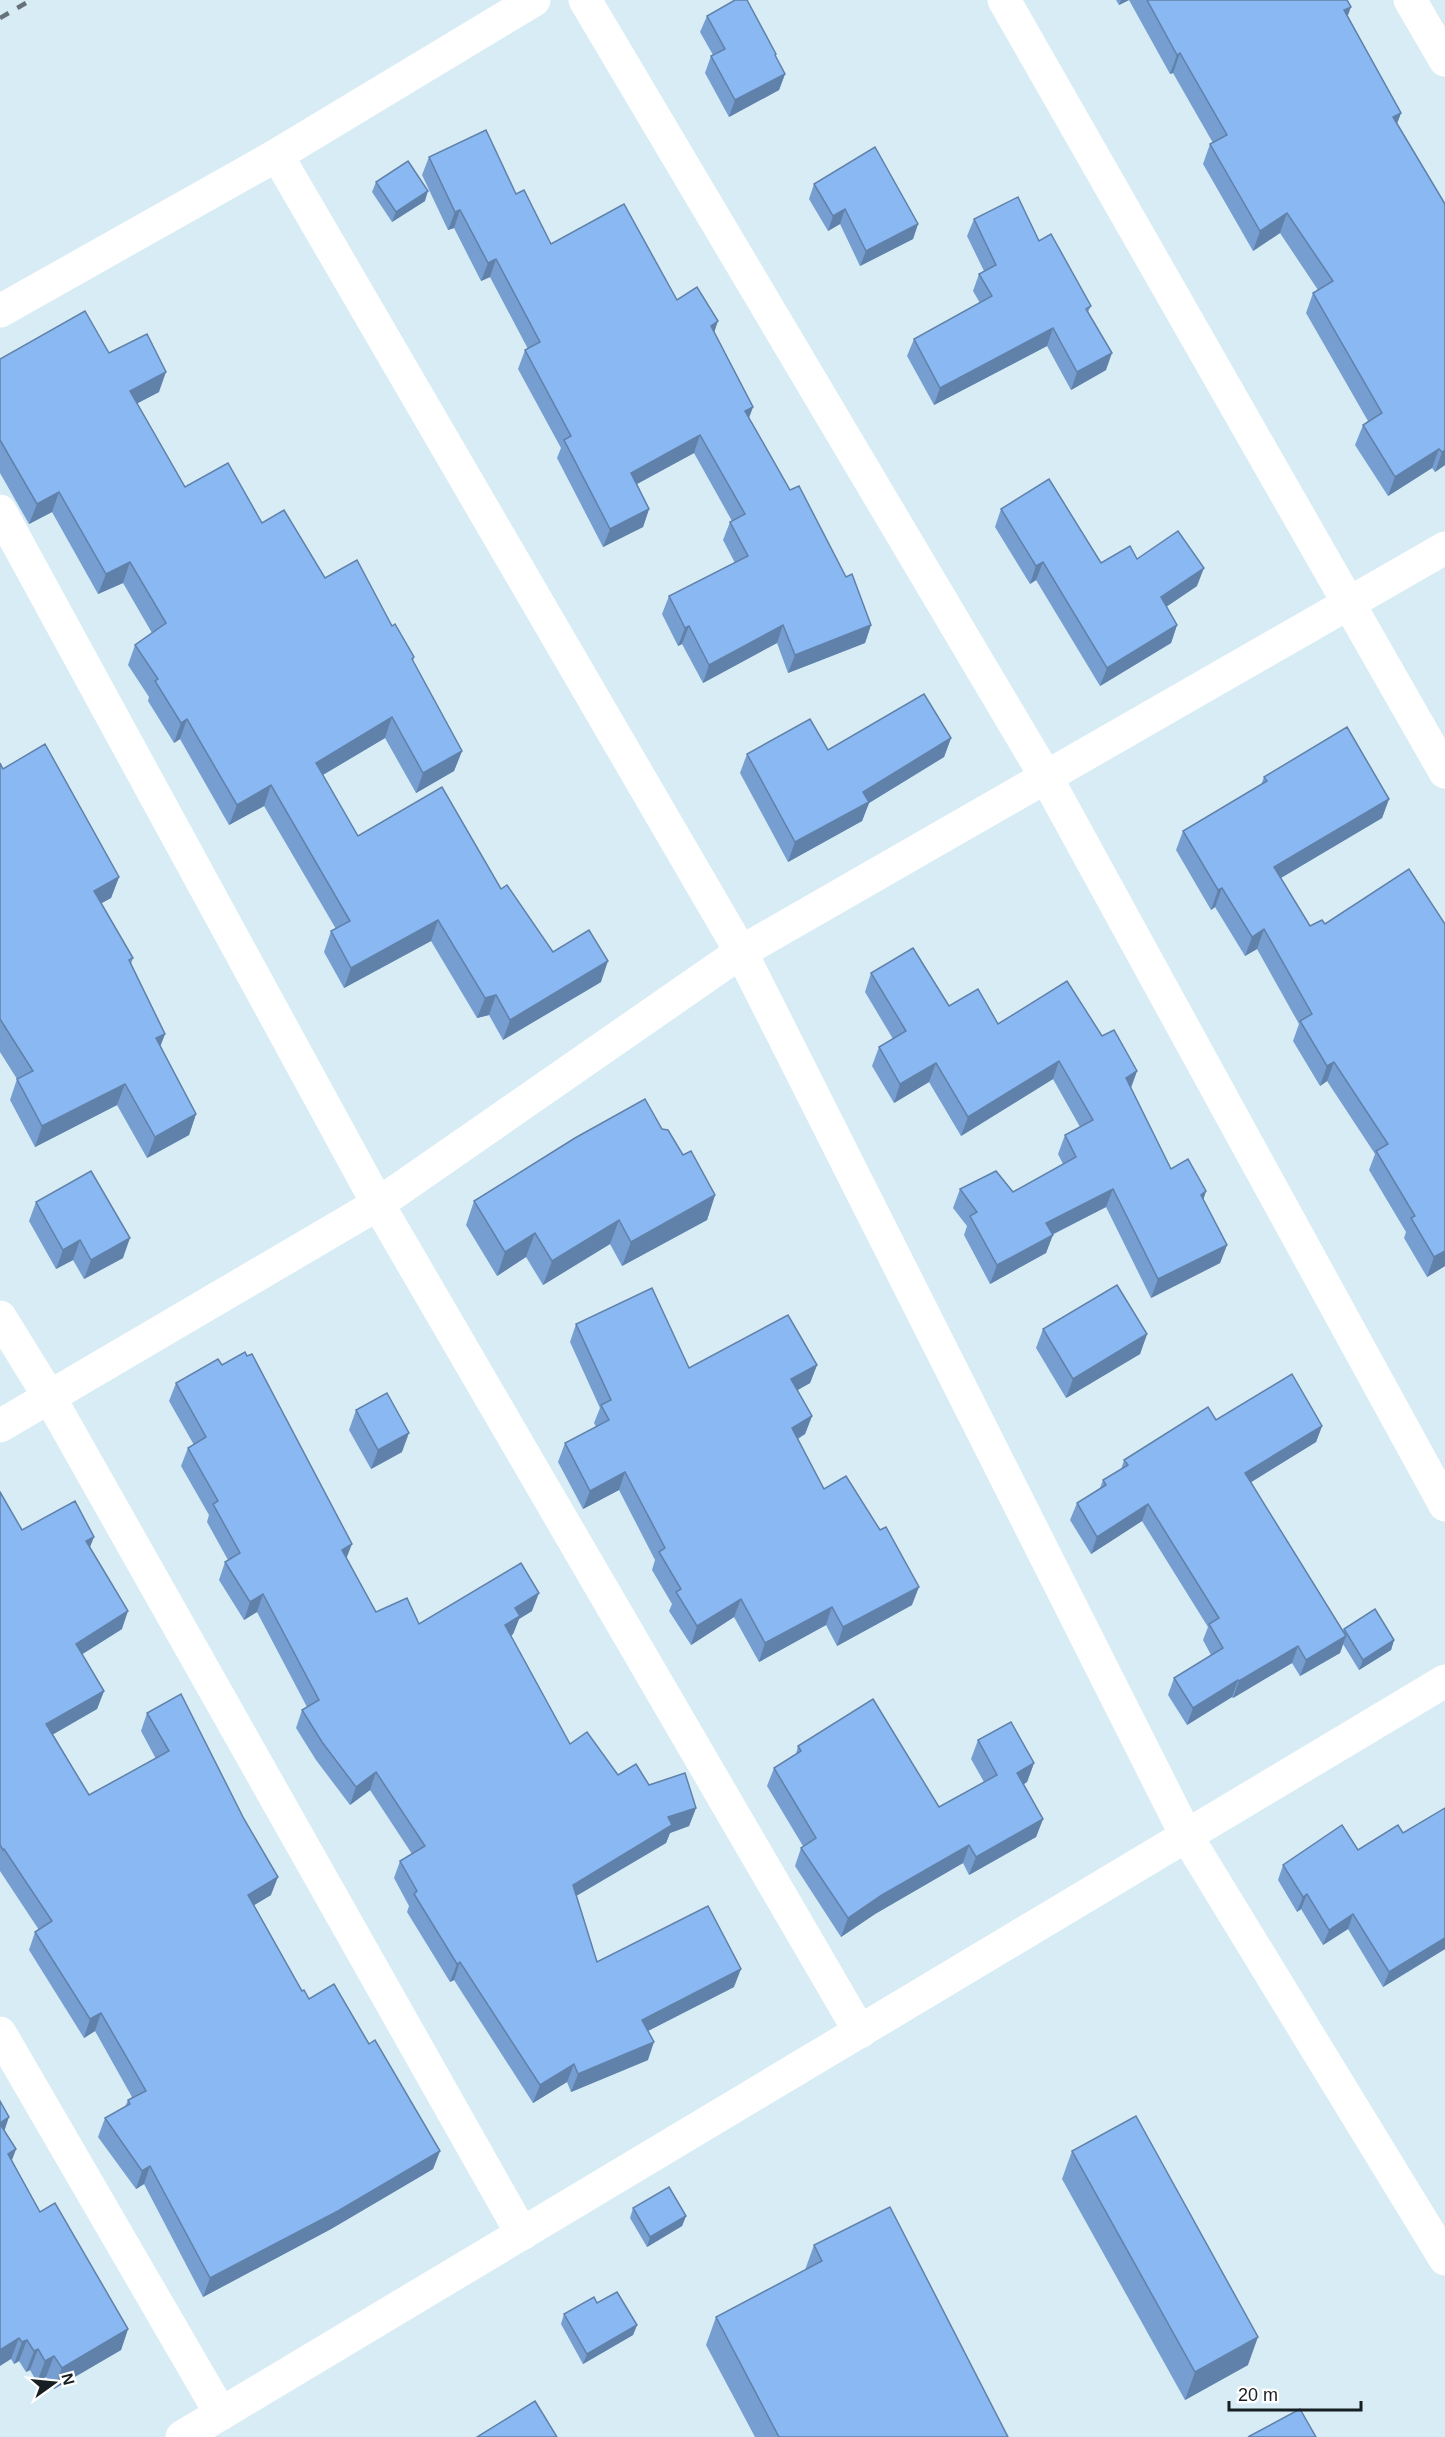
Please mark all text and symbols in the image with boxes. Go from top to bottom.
north arrow [24,2353,84,2413]
text: N [58,2371,78,2387]
scale bar [1229,2374,1361,2412]
text: 20 m [1238,2385,1278,2405]

